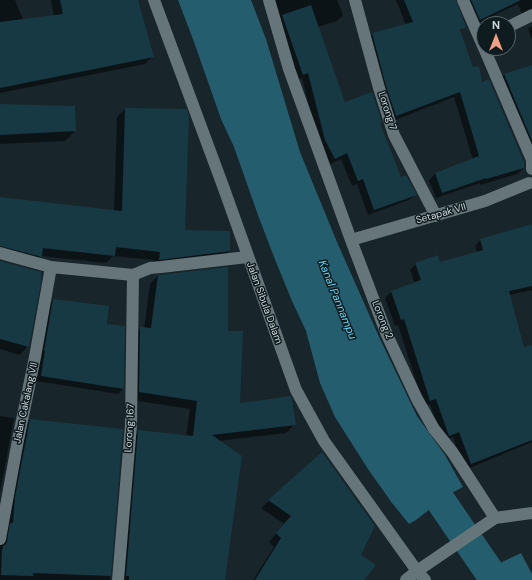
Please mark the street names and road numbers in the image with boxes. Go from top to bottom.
street label: Lorong 7 [375,90,399,132]
street label: Setapak VII [415,201,467,227]
street label: Jalan Sibula Dalam [244,261,284,345]
street label: Lorong 2 [369,299,395,341]
street label: Jalan Cakalang VII [12,361,40,445]
street label: Lorong 167 [123,403,137,453]

